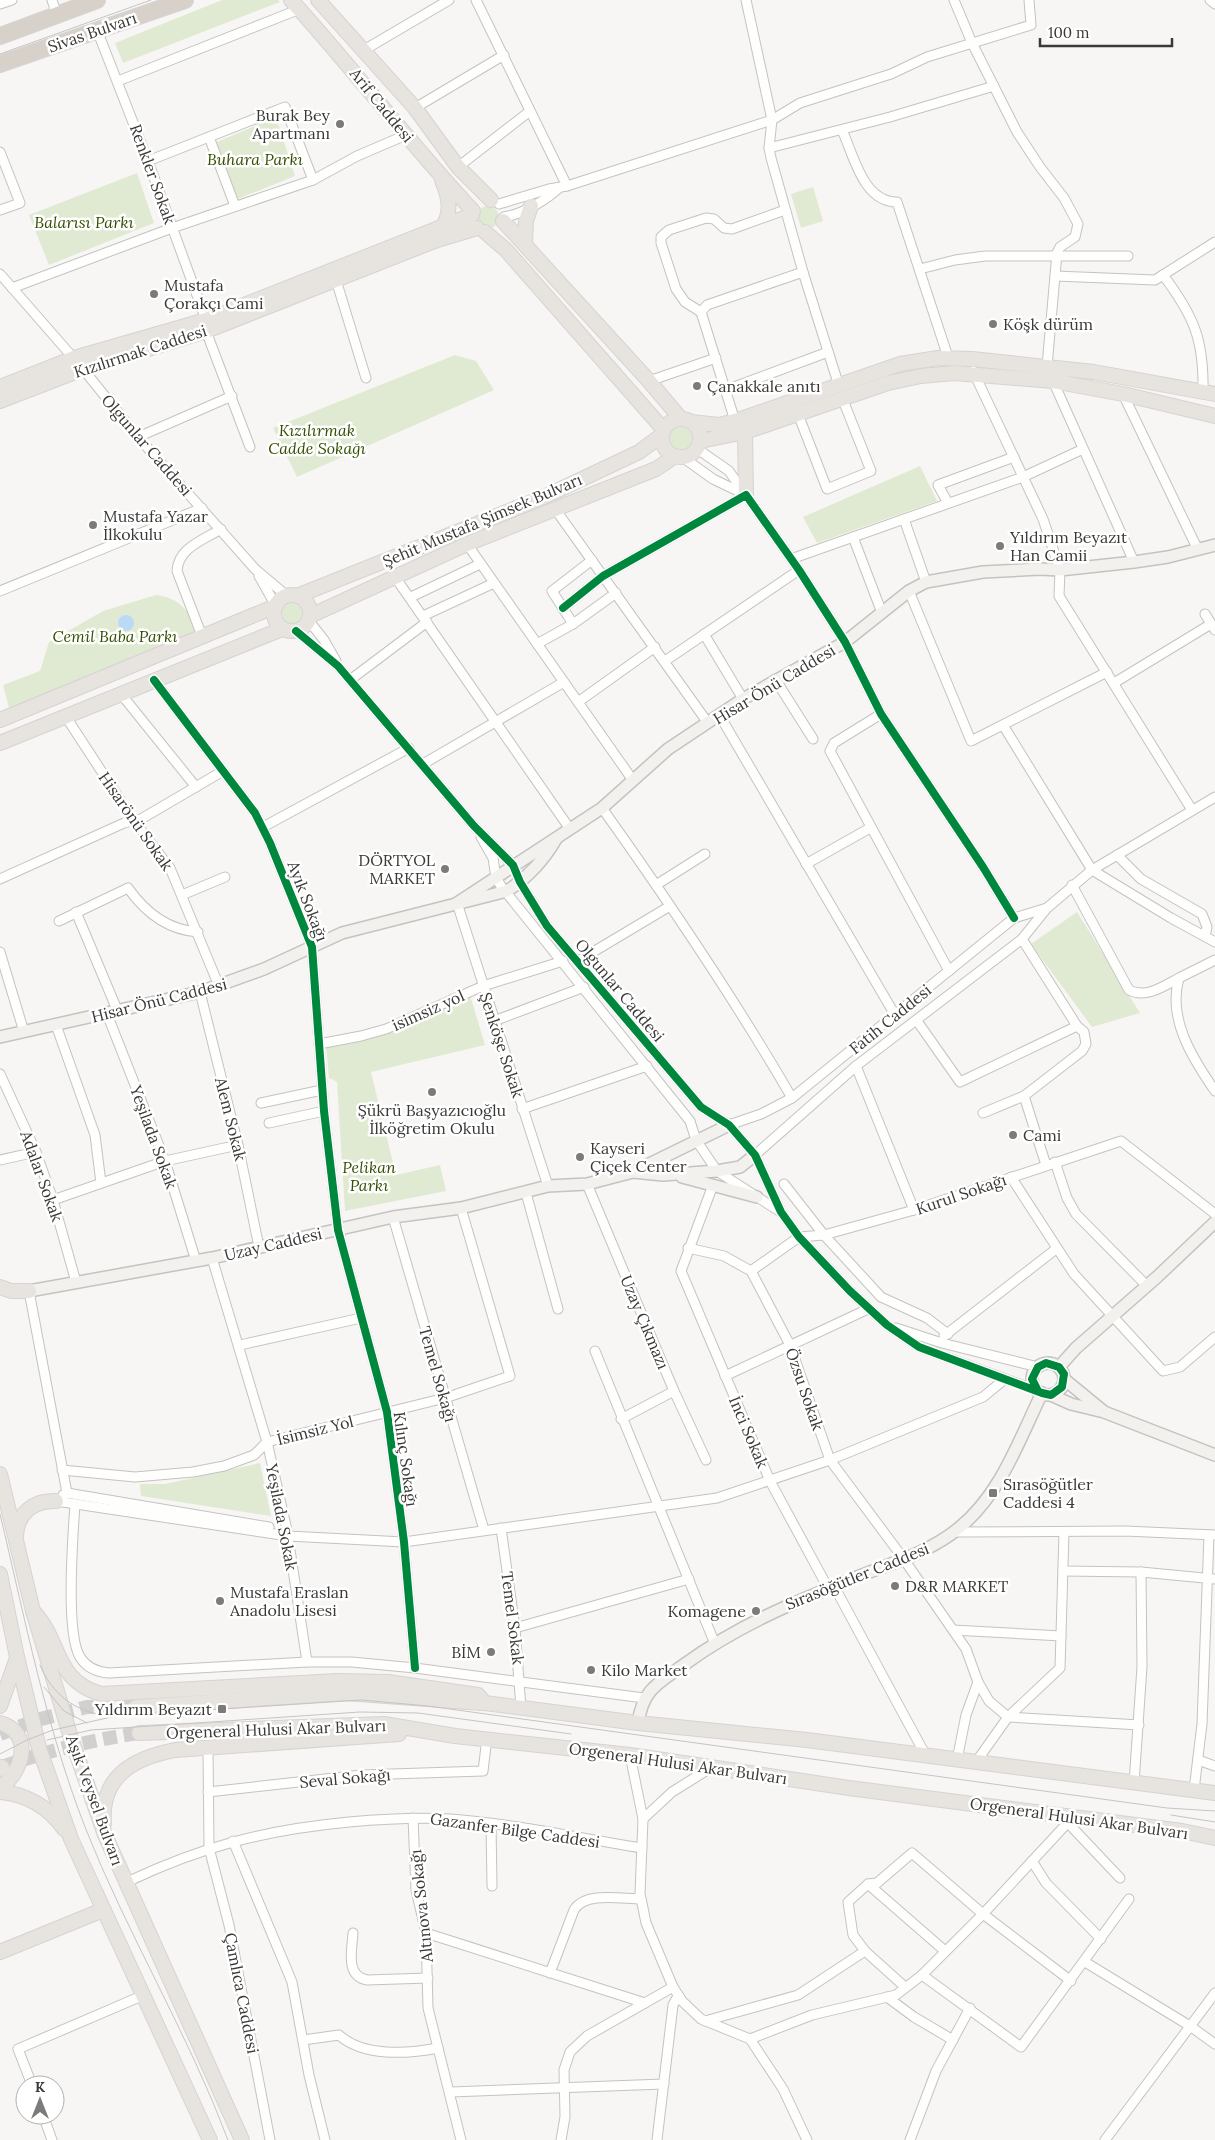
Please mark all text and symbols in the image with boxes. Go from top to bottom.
street label: Sivas Bulvarı [45,7,139,57]
scale bar [1040,15,1172,47]
text: 100 m [1048,23,1089,42]
street label: Arif Caddesi [345,63,418,146]
place label: Burak Bey Apartmanı [251,105,331,143]
marker: Burak Bey Apartmanı [334,118,346,130]
street label: Renkler Sokak [126,121,180,227]
park label: Buhara Parkı [207,149,303,169]
park label: Balarısı Parkı [34,212,134,232]
place label: Mustafa Çorakçı Cami [164,275,264,313]
marker: Mustafa Çorakçı Cami [148,288,160,300]
place label: Köşk dürüm [1003,314,1093,334]
marker: Köşk dürüm [987,318,999,330]
street label: Kızılırmak Caddesi [71,320,209,382]
place label: Çanakkale anıtı [707,376,821,396]
marker: Çanakkale anıtı [691,380,703,392]
street label: Olgunlar Caddesi [97,390,197,500]
park label: Kızılırmak Cadde Sokağı [268,420,366,458]
street label: Şehit Mustafa Şimsek Bulvarı [379,469,585,571]
place label: Mustafa Yazar İlkokulu [103,506,208,544]
marker: Mustafa Yazar İlkokulu [87,519,99,531]
place label: Yıldırım Beyazıt Han Camii [1009,527,1128,565]
marker: Yıldırım Beyazıt Han Camii [994,540,1006,552]
park label: Cemil Baba Parkı [52,626,178,646]
street label: Hisar Önü Caddesi [709,640,839,728]
street label: Hisarönü Sokak [95,768,178,875]
place label: DÖRTYOL MARKET [358,850,435,888]
street label: Ayık Sokağı [283,857,332,944]
marker: DÖRTYOL MARKET [439,863,451,875]
street label: Olgunlar Caddesi [571,935,669,1045]
street label: Hisar Önü Caddesi [89,973,229,1027]
street label: Fatih Caddesi [845,980,935,1058]
street label: isimsiz yol [389,985,467,1035]
street label: Şenköşe Sokak [476,990,529,1101]
street label: Alem Sokak [211,1074,251,1163]
street label: Yeşilada Sokak [126,1082,182,1192]
marker: Şükrü Başyazıcıoğlu İlköğretim Okulu [426,1086,438,1098]
place label: Şükrü Başyazıcıoğlu İlköğretim Okulu [358,1100,507,1138]
place label: Cami [1023,1125,1061,1145]
street label: Adalar Sokak [16,1127,68,1225]
marker: Cami [1007,1129,1019,1141]
place label: Kayseri Çiçek Center [590,1138,687,1176]
marker: Kayseri Çiçek Center [574,1151,586,1163]
park label: Pelikan Parkı [342,1157,396,1195]
street label: Kurul Sokağı [913,1169,1009,1219]
street label: Uzay Caddesi [222,1223,324,1265]
street label: Uzay Çıkmazı [616,1272,674,1372]
street label: Temel Sokağı [415,1324,461,1424]
street label: Özsu Sokak [782,1345,829,1433]
street label: İnci Sokak [725,1393,773,1471]
street label: Kılınç Sokağı [389,1410,423,1508]
street label: İsimsiz Yol [275,1411,355,1449]
street label: Yeşilada Sokak [262,1461,302,1573]
place label: Sırasöğütler Caddesi 4 [1003,1474,1093,1512]
marker: Sırasöğütler Caddesi 4 [987,1487,999,1499]
street label: Sırasöğütler Caddesi [782,1538,932,1614]
street label: Temel Sokak [497,1570,529,1666]
place label: D&R MARKET [905,1576,1008,1596]
marker: D&R MARKET [889,1580,901,1592]
place label: Mustafa Eraslan Anadolu Lisesi [229,1582,349,1620]
marker: Mustafa Eraslan Anadolu Lisesi [214,1595,226,1607]
place label: Komagene [668,1601,746,1621]
marker: Komagene [750,1605,762,1617]
place label: BİM [451,1642,481,1662]
marker: BİM [485,1646,497,1658]
place label: Kilo Market [601,1660,688,1680]
marker: Kilo Market [585,1664,597,1676]
place label: Yıldırım Beyazıt [94,1699,213,1719]
marker: Yıldırım Beyazıt [216,1703,228,1715]
street label: Orgeneral Hulusi Akar Bulvarı [166,1715,386,1743]
street label: Aşık Veysel Bulvarı [62,1731,128,1868]
street label: Orgeneral Hulusi Akar Bulvarı [568,1738,788,1788]
street label: Seval Sokağı [299,1764,391,1792]
street label: Orgeneral Hulusi Akar Bulvarı [969,1793,1189,1843]
street label: Gazanfer Bilge Caddesi [429,1808,601,1852]
street label: Altınova Sokağı [405,1849,437,1964]
street label: Çamlıca Caddesi [220,1931,264,2055]
north arrow [15,2075,65,2125]
text: K [35,2078,45,2096]

